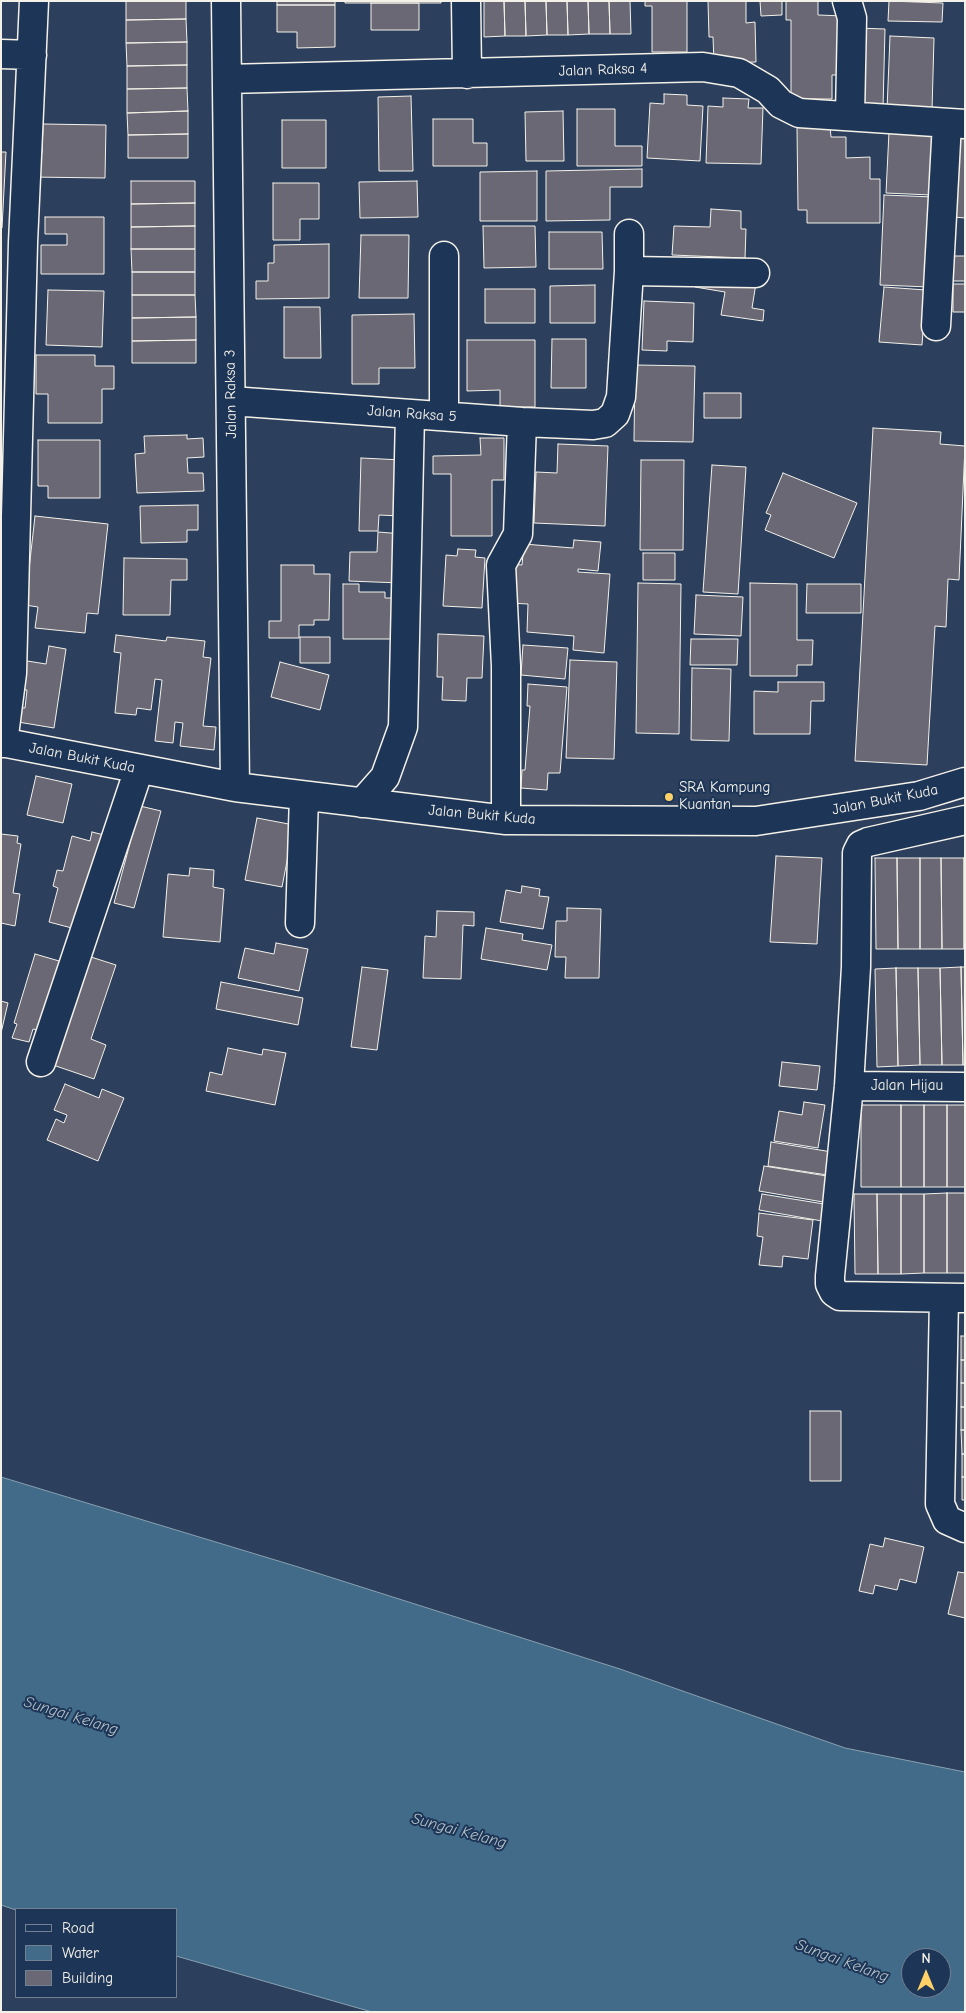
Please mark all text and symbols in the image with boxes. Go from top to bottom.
street label: Jalan Raksa 4 [558,59,648,81]
street label: Jalan Raksa 3 [221,349,241,439]
street label: Jalan Raksa 5 [367,402,457,426]
street label: Jalan Bukit Kuda [27,739,137,777]
place label: SRA Kampung Kuantan [679,779,770,814]
street label: Jalan Bukit Kuda [830,781,940,819]
marker: SRA Kampung Kuantan [663,791,675,803]
street label: Jalan Bukit Kuda [428,801,536,829]
street label: Jalan Hijau [871,1077,943,1095]
water label: Sungai Kelang [22,1693,120,1739]
water label: Sungai Kelang [409,1809,509,1853]
legend [15,1908,178,1998]
text: Road [62,1919,94,1937]
water label: Sungai Kelang [793,1935,891,1987]
text: Water [62,1944,99,1962]
north arrow [901,1948,951,1998]
text: N [921,1950,931,1967]
text: Building [62,1969,113,1987]

